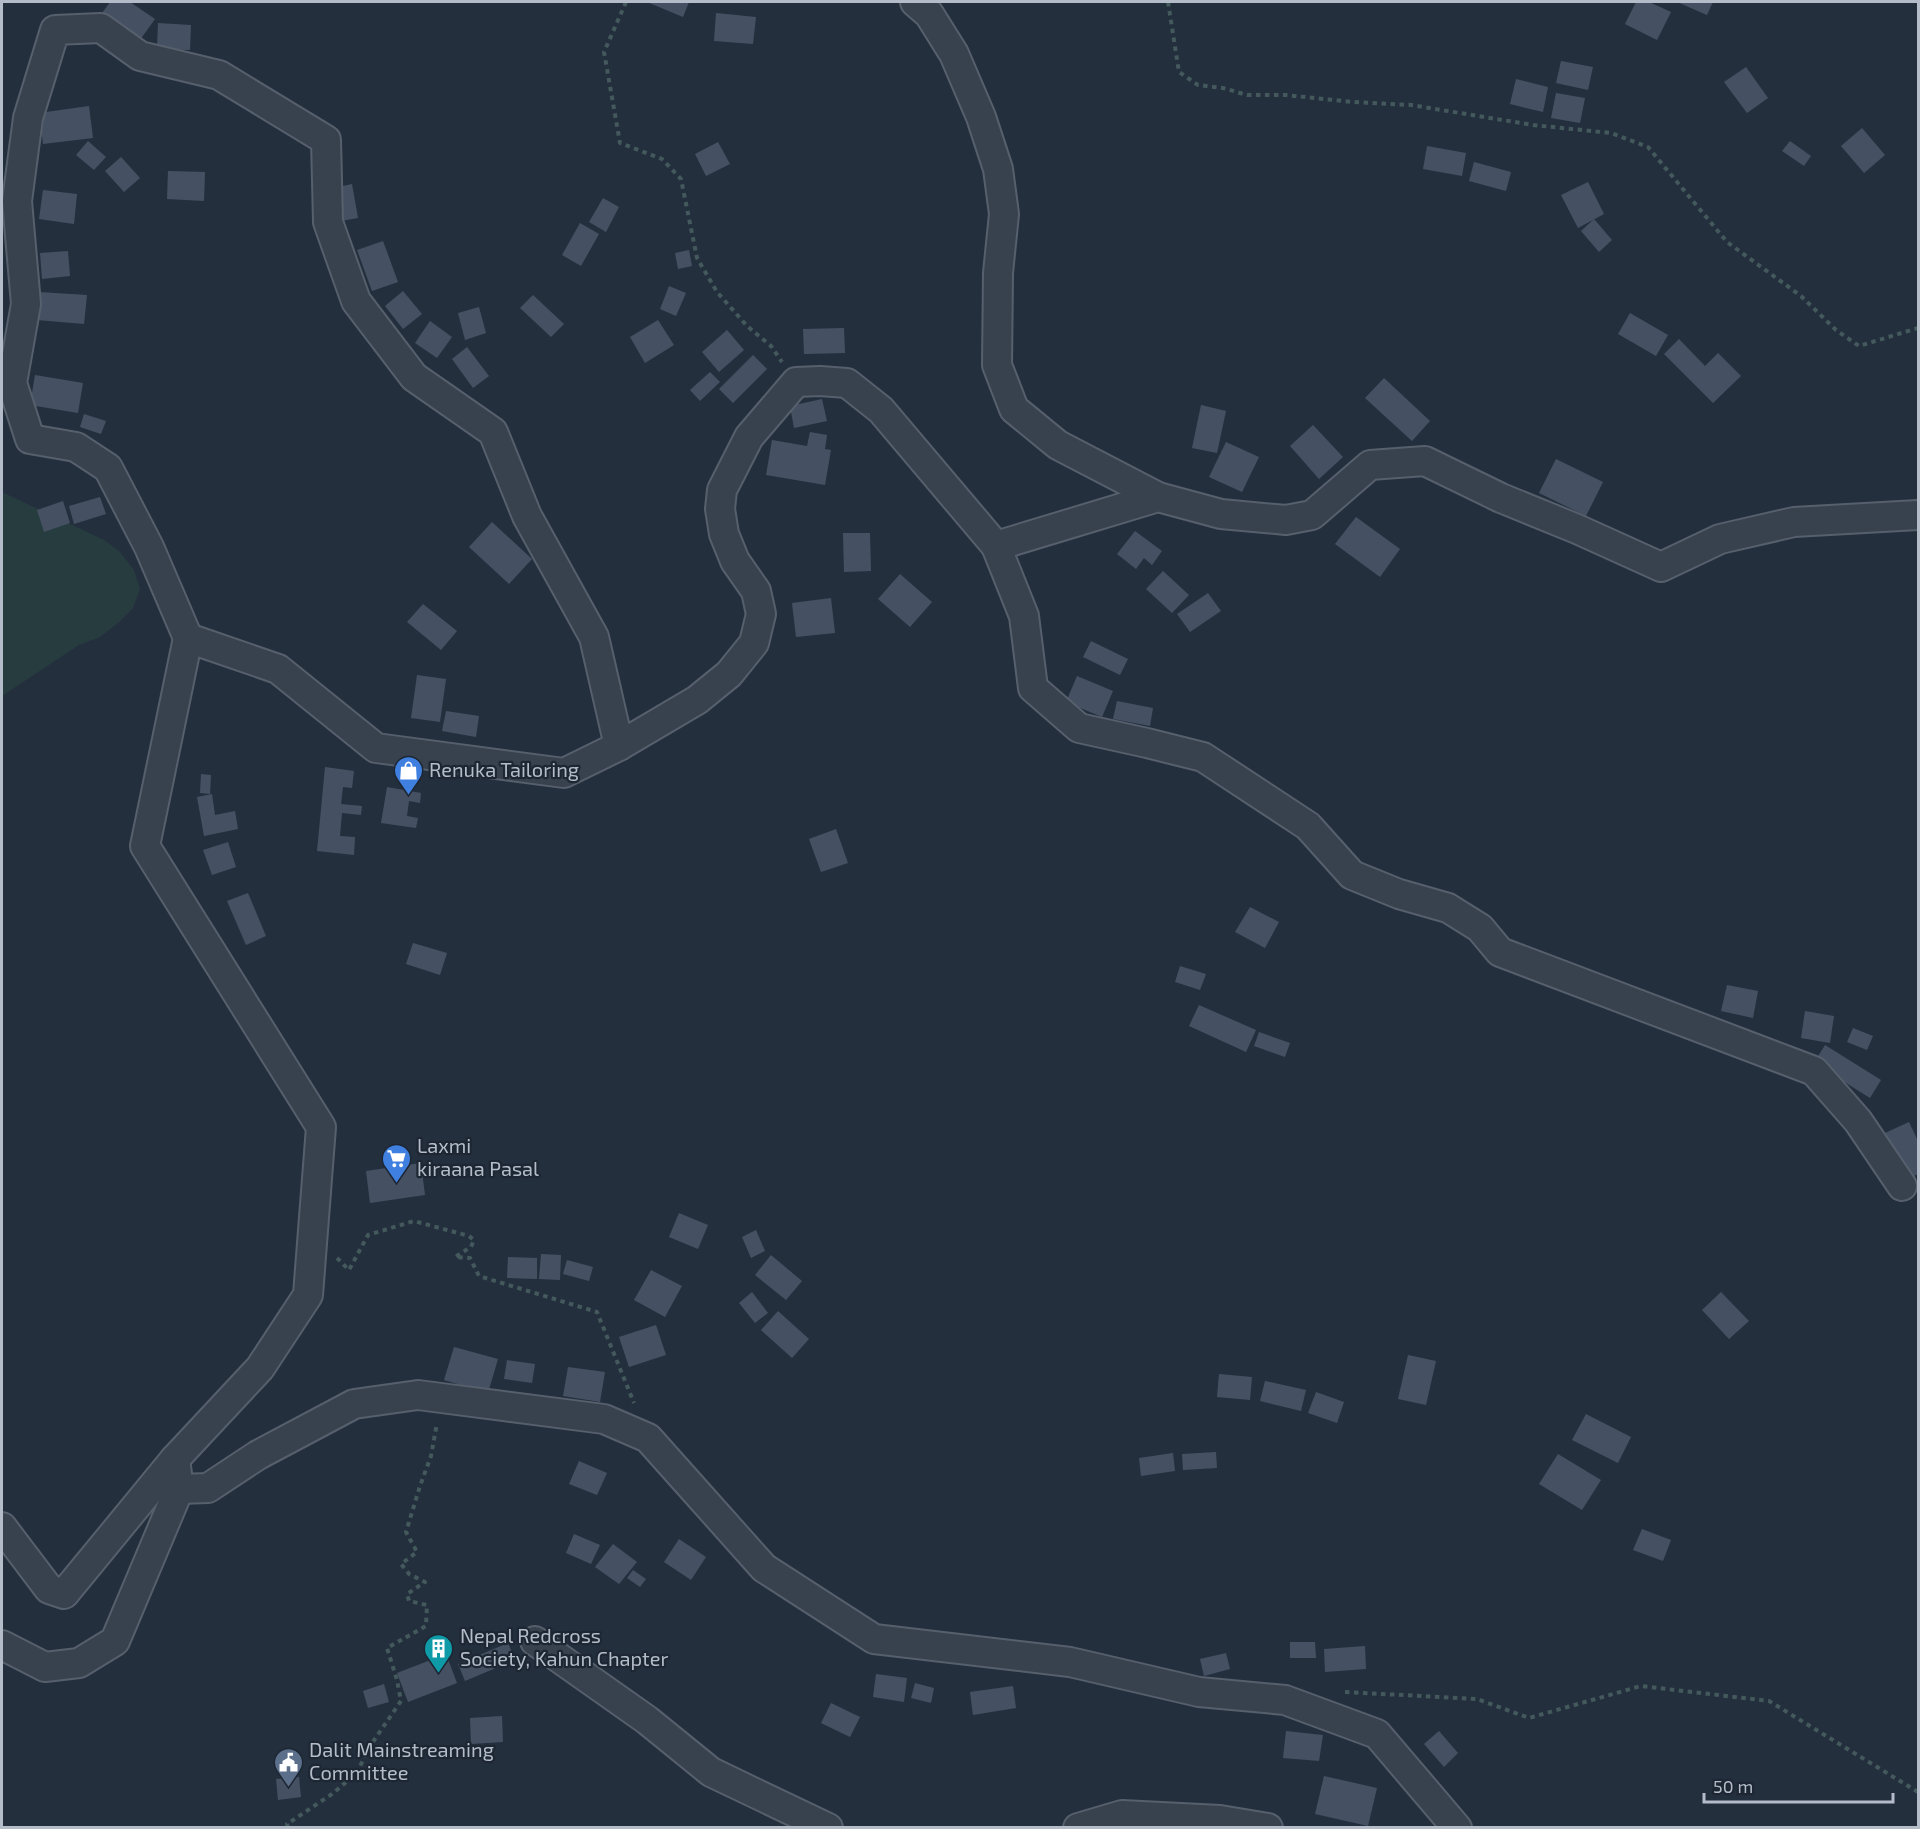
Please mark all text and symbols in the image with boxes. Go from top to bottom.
shop icon: Renuka Tailoring [392,754,424,796]
place label: Renuka Tailoring [429,757,579,781]
place label: Laxmi kiraana Pasal [417,1133,539,1180]
supermarket icon: Laxmi kiraana Pasal [380,1142,412,1184]
place label: Nepal Redcross Society, Kahun Chapter [460,1623,669,1670]
building icon: Nepal Redcross Society, Kahun Chapter [423,1632,455,1674]
place label: Dalit Mainstreaming Committee [309,1737,494,1784]
public building icon: Dalit Mainstreaming Committee [272,1746,304,1788]
scale bar [1704,1766,1893,1804]
text: 50 m [1713,1775,1753,1797]

